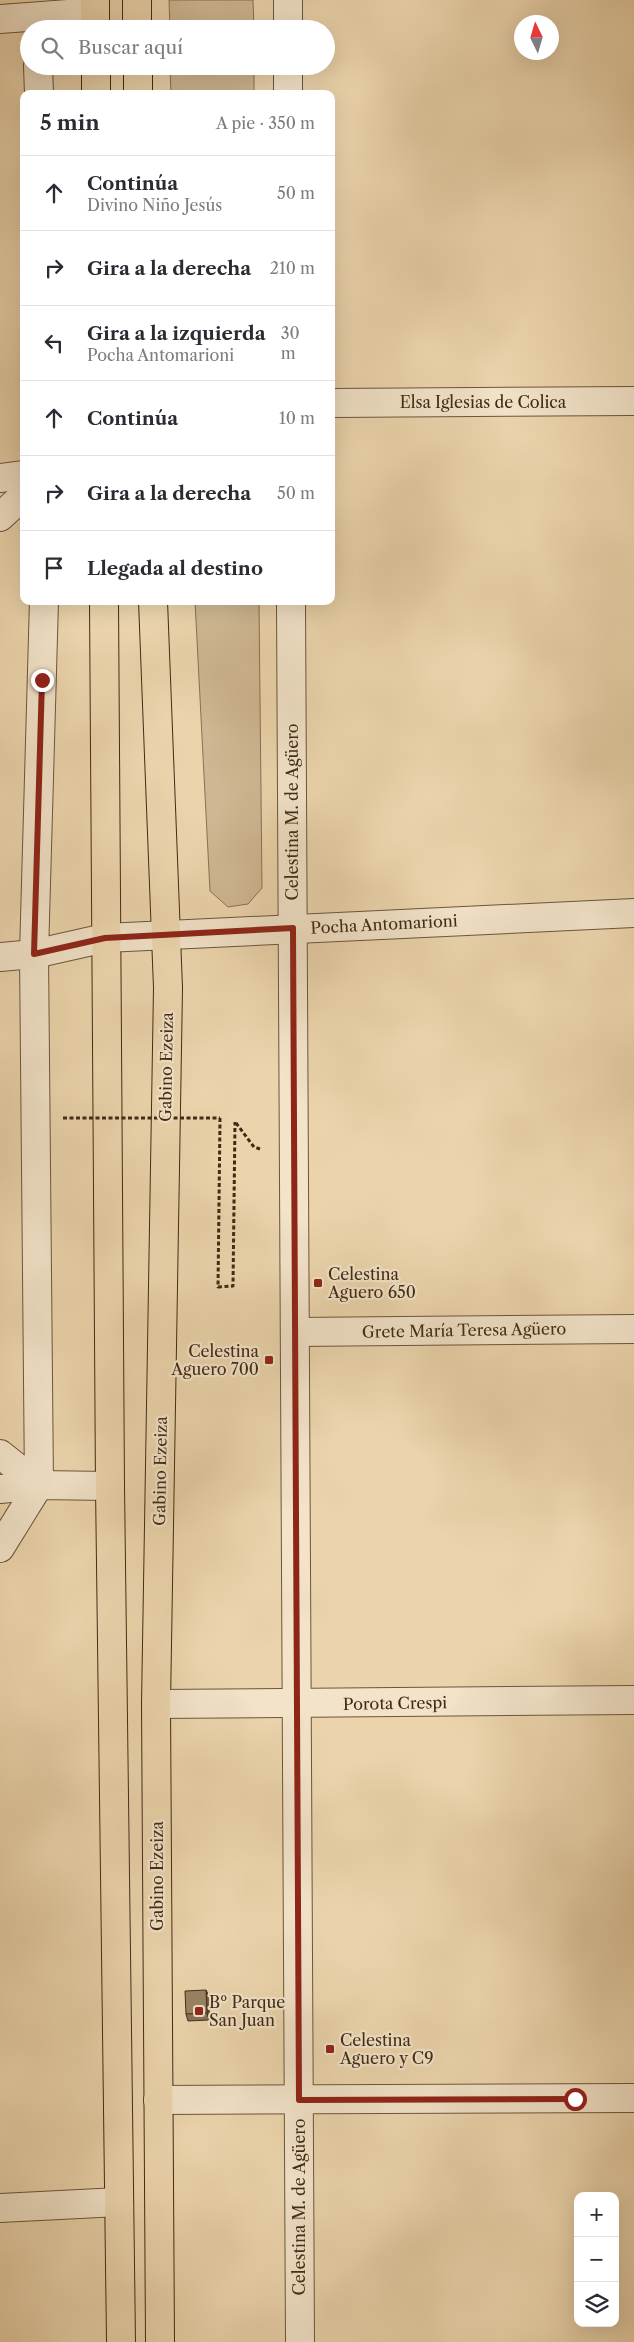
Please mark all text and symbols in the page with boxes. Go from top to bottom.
north arrow [514,15,559,60]
search box [20,20,335,75]
icon: search [38,34,66,62]
text: Buscar aquí [78,36,183,59]
text: 5 min [40,110,100,135]
text: A pie · 350 m [216,113,315,133]
text: Continúa [87,172,178,195]
icon: ahead [40,179,68,207]
text: 50 m [277,183,315,203]
text: Divino Niño Jesús [87,195,222,215]
icon: right [40,254,68,282]
text: Gira a la derecha [87,257,251,280]
text: 210 m [270,258,315,278]
text: Gira a la izquierda [87,322,266,345]
text: 30 m [281,323,300,363]
icon: left [40,329,68,357]
text: Pocha Antomarioni [87,345,234,365]
street label: Elsa Iglesias de Colica [400,392,567,412]
icon: ahead [40,404,68,432]
text: Continúa [87,407,178,430]
text: 10 m [279,408,315,428]
icon: right [40,479,68,507]
text: Gira a la derecha [87,482,251,505]
text: 50 m [277,483,315,503]
icon: arrive [40,554,68,582]
text: Llegada al destino [87,557,263,580]
route end [31,669,54,692]
street label: Celestina M. de Agüero [282,723,302,901]
street label: Pocha Antomarioni [310,910,458,938]
street label: Gabino Ezeiza [155,1011,177,1122]
place label: Celestina Aguero 650 [327,1264,416,1302]
marker: Celestina Aguero 650 [312,1277,324,1289]
street label: Grete María Teresa Agüero [362,1318,567,1342]
place label: Celestina Aguero 700 [170,1341,260,1379]
marker: Celestina Aguero 700 [263,1354,275,1366]
street label: Gabino Ezeiza [149,1415,171,1526]
street label: Porota Crespi [343,1692,447,1714]
street label: Gabino Ezeiza [147,1821,167,1931]
place label: Bº Parque San Juan [209,1992,285,2030]
marker: Bº Parque San Juan [193,2005,205,2017]
place label: Celestina Aguero y C9 [339,2030,434,2068]
marker: Celestina Aguero y C9 [324,2043,336,2055]
route start [564,2088,587,2111]
street label: Celestina M. de Agüero [289,2118,309,2296]
map controls [574,2192,619,2327]
button: + [574,2192,619,2237]
button: − [574,2237,619,2282]
button: layers [574,2282,619,2327]

